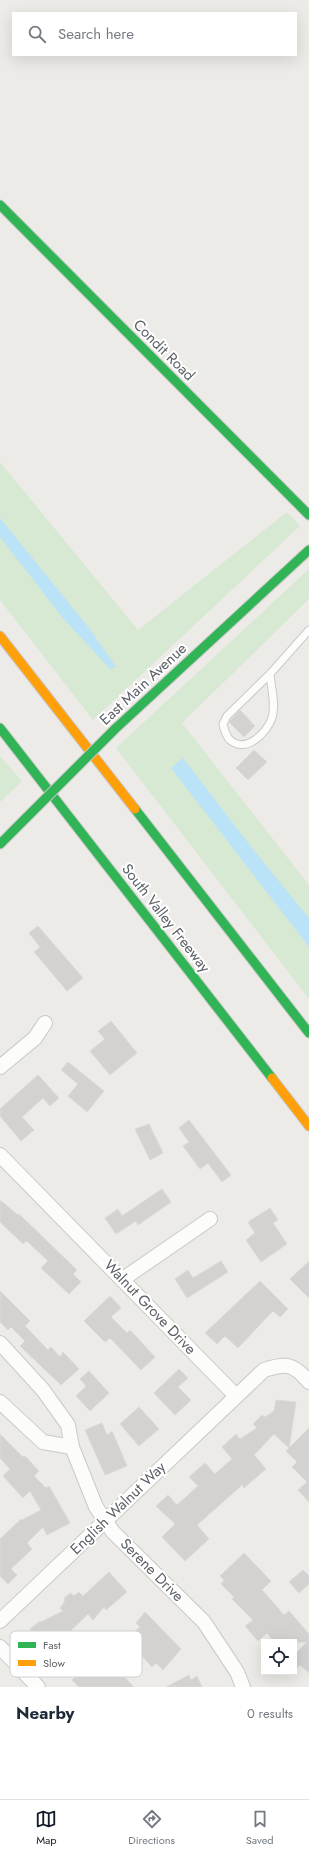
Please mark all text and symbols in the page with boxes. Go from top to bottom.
search box [12,12,297,56]
icon: search [26,23,48,45]
text: Search here [58,23,134,45]
street label: Condit Road [128,314,200,386]
street label: East Main Avenue [95,638,192,730]
street label: South Valley Freeway [116,859,216,977]
street label: Walnut Grove Drive [99,1255,201,1360]
street label: English Walnut Way [65,1456,171,1559]
street label: Serene Drive [115,1533,189,1607]
legend [10,1631,142,1677]
text: Fast [43,1637,61,1653]
map controls [261,1639,297,1675]
button: locate [261,1639,297,1675]
text: Slow [43,1655,65,1671]
text: Nearby [16,1701,74,1725]
text: 0 results [247,1704,293,1723]
tab: Map [35,1808,57,1848]
tab: Directions [128,1808,175,1848]
tab: Saved [246,1808,274,1848]

